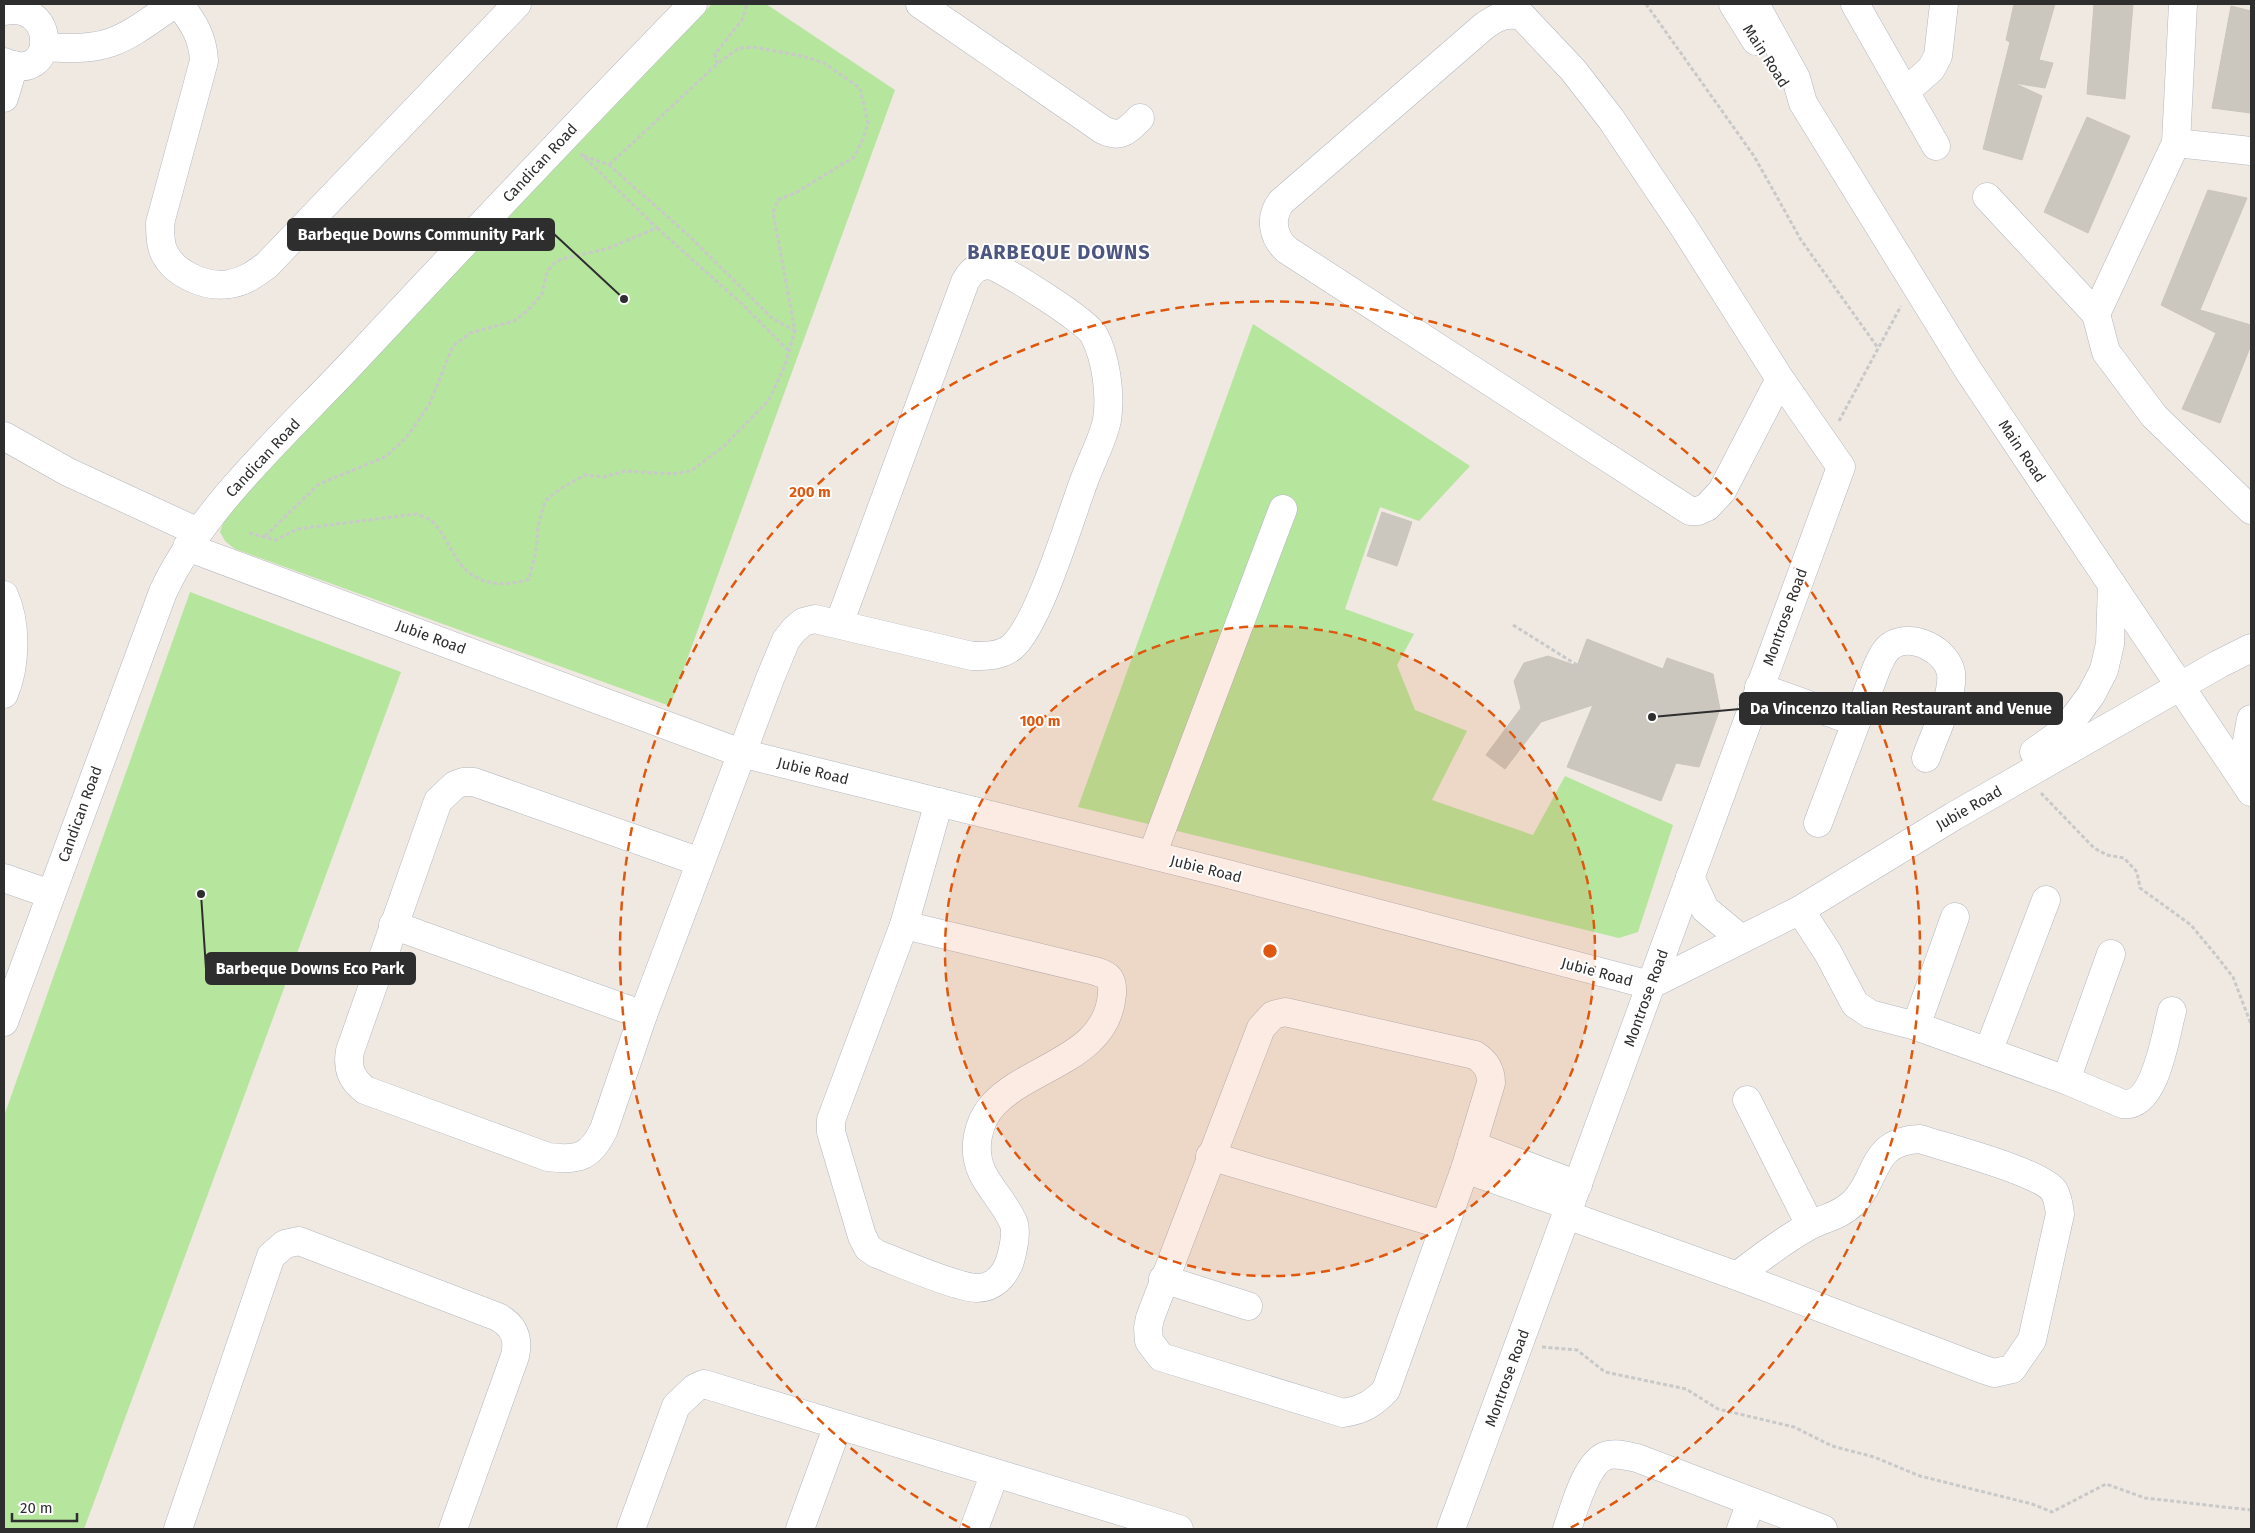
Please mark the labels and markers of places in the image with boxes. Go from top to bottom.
callout: Barbeque Downs Community Park [288,219,554,250]
callout: Da Vincenzo Italian Restaurant and Venue [1740,693,2062,724]
centre of rings [1261,942,1279,960]
callout: Barbeque Downs Eco Park [206,953,415,984]

